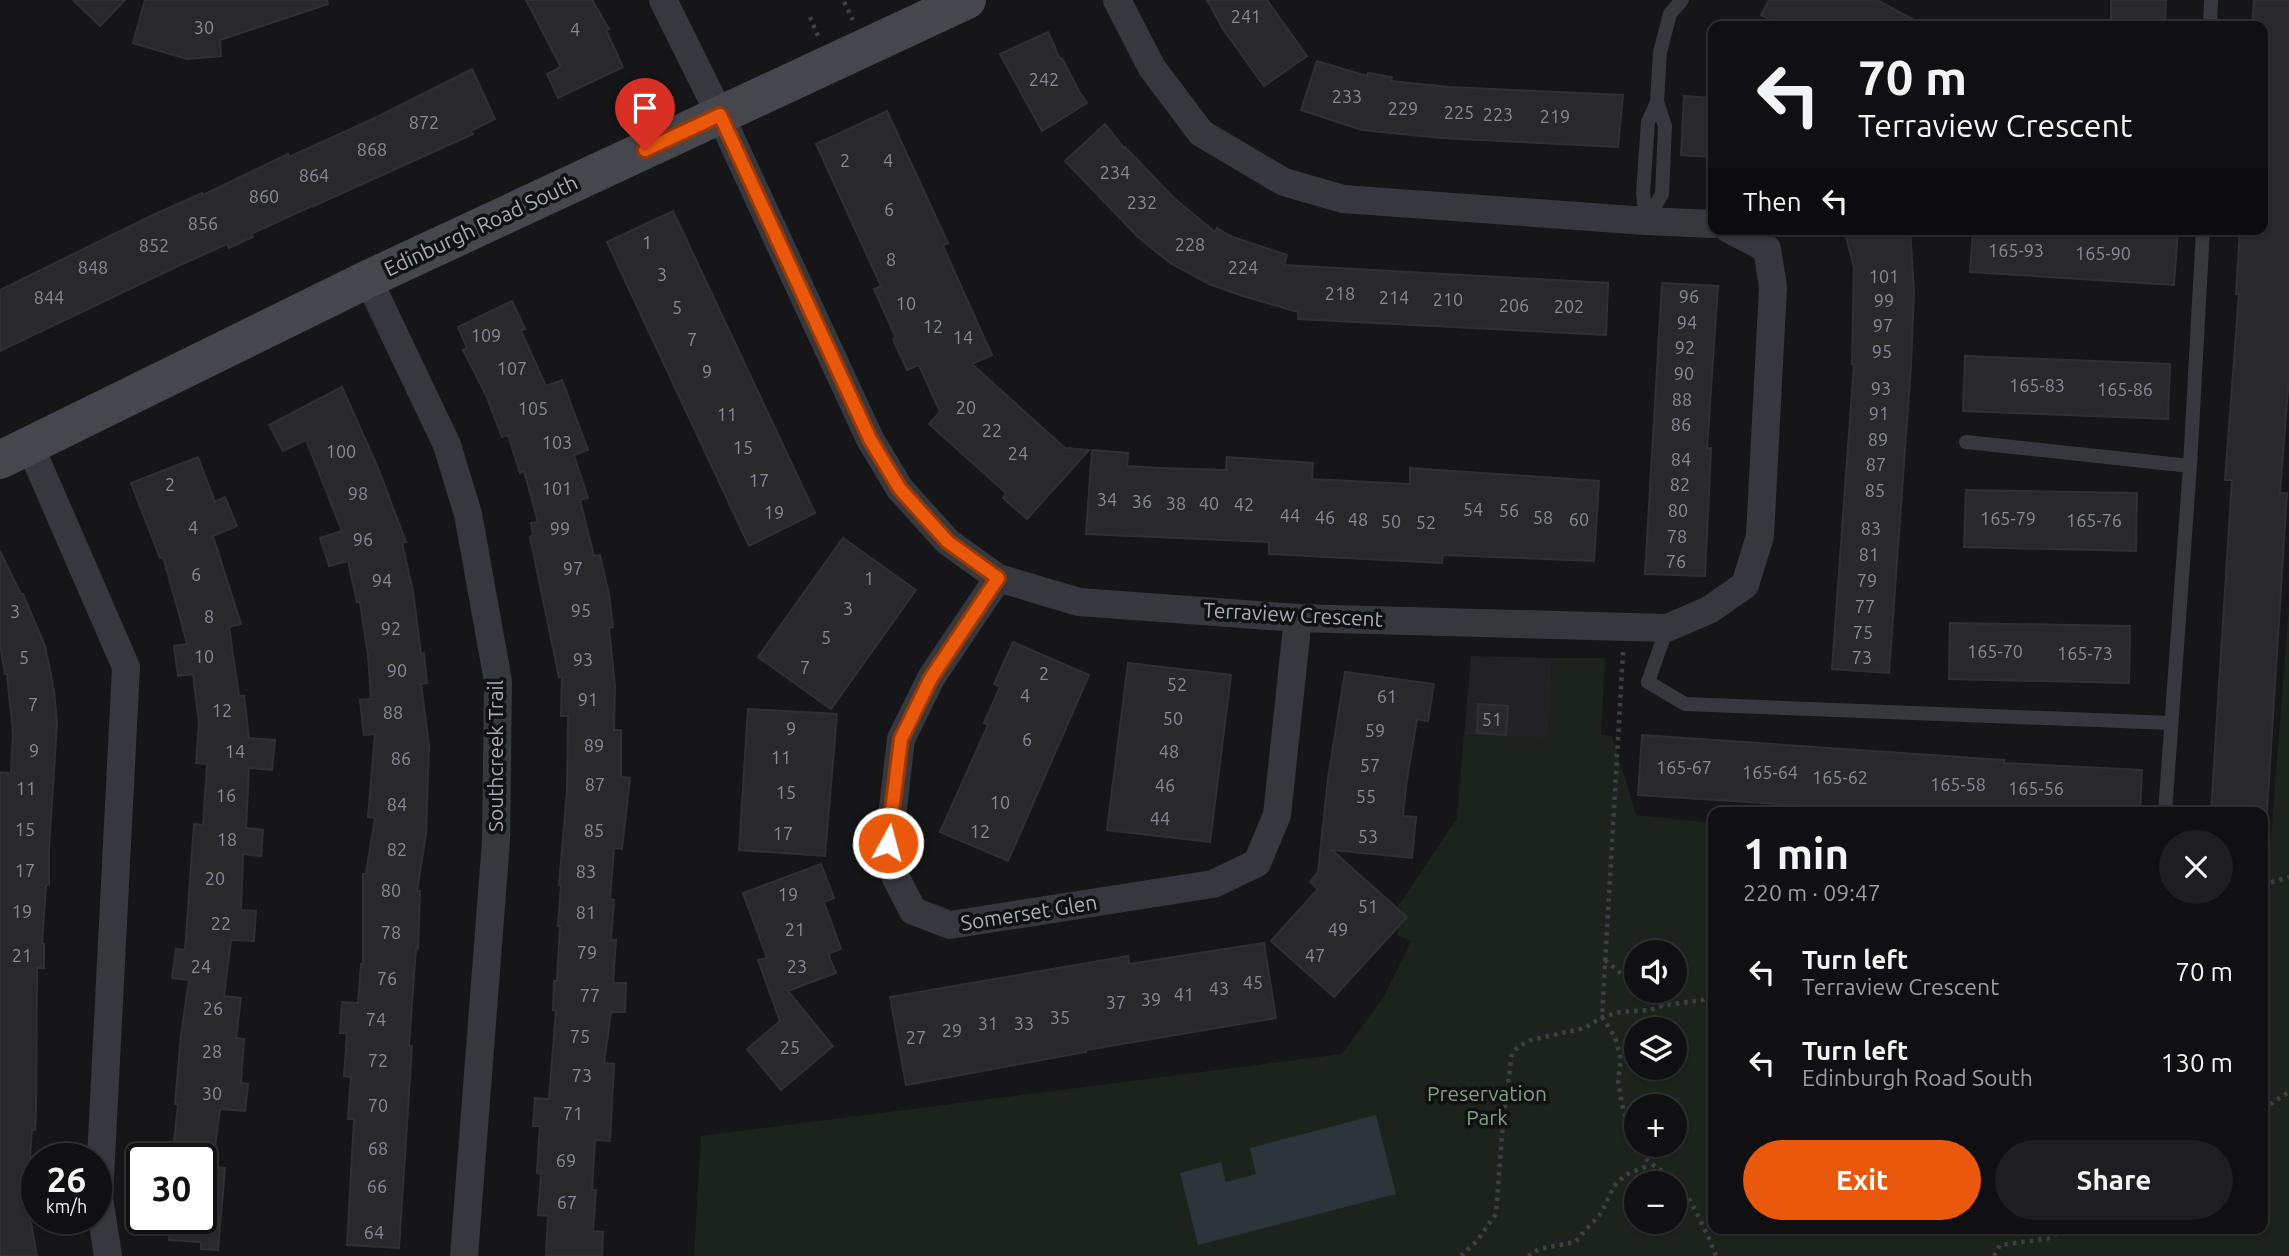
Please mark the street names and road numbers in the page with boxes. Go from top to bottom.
street label: Edinburgh Road South [380,170,581,281]
street label: Terraview Crescent [1203,597,1384,631]
street label: Southcreek Trail [483,680,507,832]
street label: Somerset Glen [959,889,1099,935]

